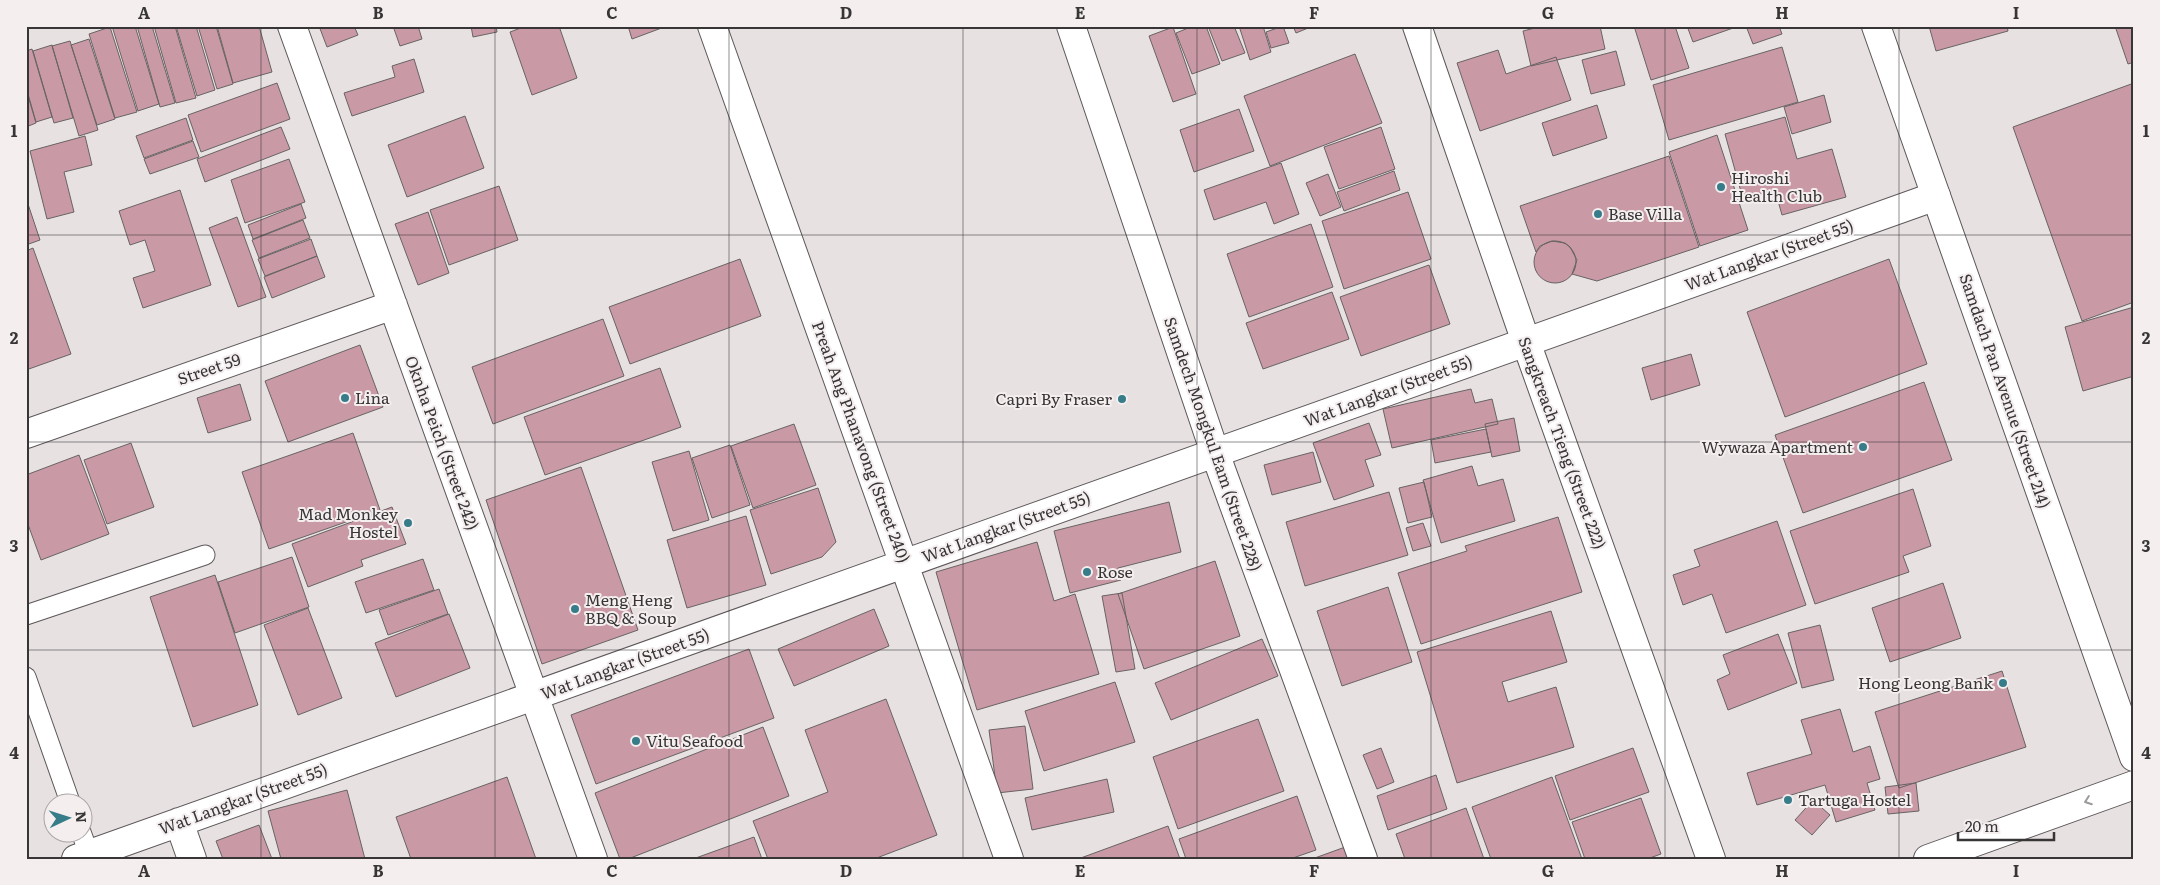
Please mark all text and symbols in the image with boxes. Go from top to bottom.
text: A [138,0,150,24]
text: B [372,0,384,24]
text: C [606,0,618,24]
text: D [840,0,852,24]
text: E [1075,0,1086,24]
text: F [1309,0,1319,24]
text: G [1542,0,1554,24]
text: H [1775,0,1789,24]
text: I [2013,0,2019,24]
text: 1 [11,118,18,142]
text: 1 [2143,118,2150,142]
place label: Hiroshi Health Club [1731,165,1822,207]
marker: Hiroshi Health Club [1715,181,1727,193]
place label: Base Villa [1608,201,1682,225]
marker: Base Villa [1592,208,1604,220]
street label: Wat Langkar (Street 55) [1681,212,1856,296]
street label: Samdach Pan Avenue (Street 214) [1954,270,2057,511]
street label: Samdech Mongkul Eam (Street 228) [1159,313,1269,574]
street label: Preah Ang Phanavong (Street 240) [807,317,917,566]
text: 2 [10,325,19,349]
text: 2 [2142,325,2151,349]
street label: Sangkreach Tieng (Street 222) [1513,333,1613,552]
street label: Street 59 [174,346,244,390]
street label: Wat Langkar (Street 55) [1300,348,1475,432]
street label: Oknha Peich (Street 242) [400,352,486,533]
place label: Lina [355,385,390,409]
place label: Capri By Fraser [996,386,1112,410]
marker: Lina [339,392,351,404]
marker: Capri By Fraser [1116,393,1128,405]
place label: Wywaza Apartment [1702,434,1854,458]
marker: Wywaza Apartment [1857,441,1869,453]
street label: Wat Langkar (Street 55) [918,484,1093,568]
place label: Mad Monkey Hostel [298,501,399,543]
marker: Mad Monkey Hostel [402,517,414,529]
text: 3 [10,533,19,557]
text: 3 [2142,533,2151,557]
place label: Rose [1097,559,1133,583]
marker: Rose [1081,566,1093,578]
place label: Meng Heng BBQ & Soup [585,587,677,629]
marker: Meng Heng BBQ & Soup [569,603,581,615]
street label: Wat Langkar (Street 55) [537,621,712,705]
place label: Hong Leong Bank [1858,670,1993,694]
marker: Hong Leong Bank [1997,677,2009,689]
place label: Vitu Seafood [646,728,743,752]
marker: Vitu Seafood [630,735,642,747]
text: 4 [9,740,19,764]
text: 4 [2141,740,2151,764]
street label: Wat Langkar (Street 55) [155,756,330,840]
place label: Tartuga Hostel [1798,787,1911,811]
north arrow [42,792,92,842]
marker: Tartuga Hostel [1782,794,1794,806]
one-way arrow [2084,795,2093,805]
text: N [72,810,92,824]
scale bar [1958,810,2054,842]
text: 20 m [1965,814,1999,837]
text: A [138,858,150,882]
text: B [372,858,384,882]
text: C [606,858,618,882]
text: D [840,858,852,882]
text: E [1075,858,1086,882]
text: F [1309,858,1319,882]
text: G [1542,858,1554,882]
text: H [1775,858,1789,882]
text: I [2013,858,2019,882]

